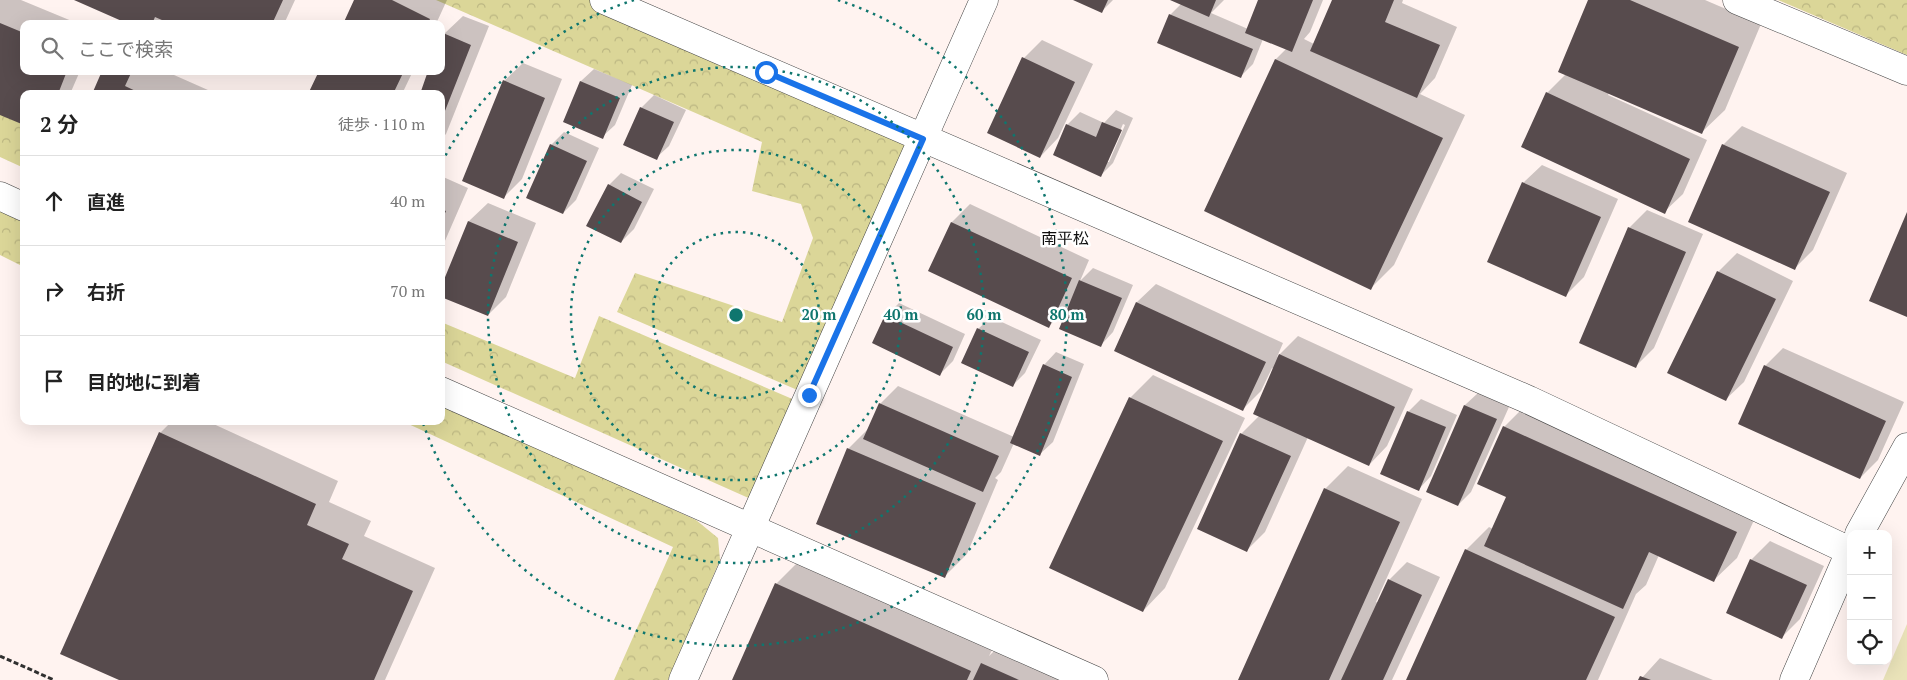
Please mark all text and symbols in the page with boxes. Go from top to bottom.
search box [20,20,445,75]
icon: search [38,34,66,62]
text: ここで検索 [78,36,173,61]
route start [755,61,778,84]
text: 2 分 [40,110,79,138]
text: 徒歩 · 110 m [338,113,425,135]
icon: ahead [40,187,68,215]
text: 直進 [87,189,125,214]
text: 40 m [390,190,425,212]
district label: 南平松 [1041,227,1089,249]
icon: right [40,277,68,305]
text: 右折 [87,279,125,304]
text: 70 m [390,280,425,302]
text: 20 m [802,304,837,324]
text: 40 m [884,304,919,324]
text: 60 m [967,304,1002,324]
text: 80 m [1050,304,1085,324]
centre of rings [727,306,745,324]
icon: arrive [40,367,68,395]
text: 目的地に到着 [87,369,201,394]
route end [798,384,821,407]
map controls [1847,530,1892,665]
button: + [1847,530,1892,575]
button: − [1847,575,1892,620]
button: locate [1847,620,1892,665]

